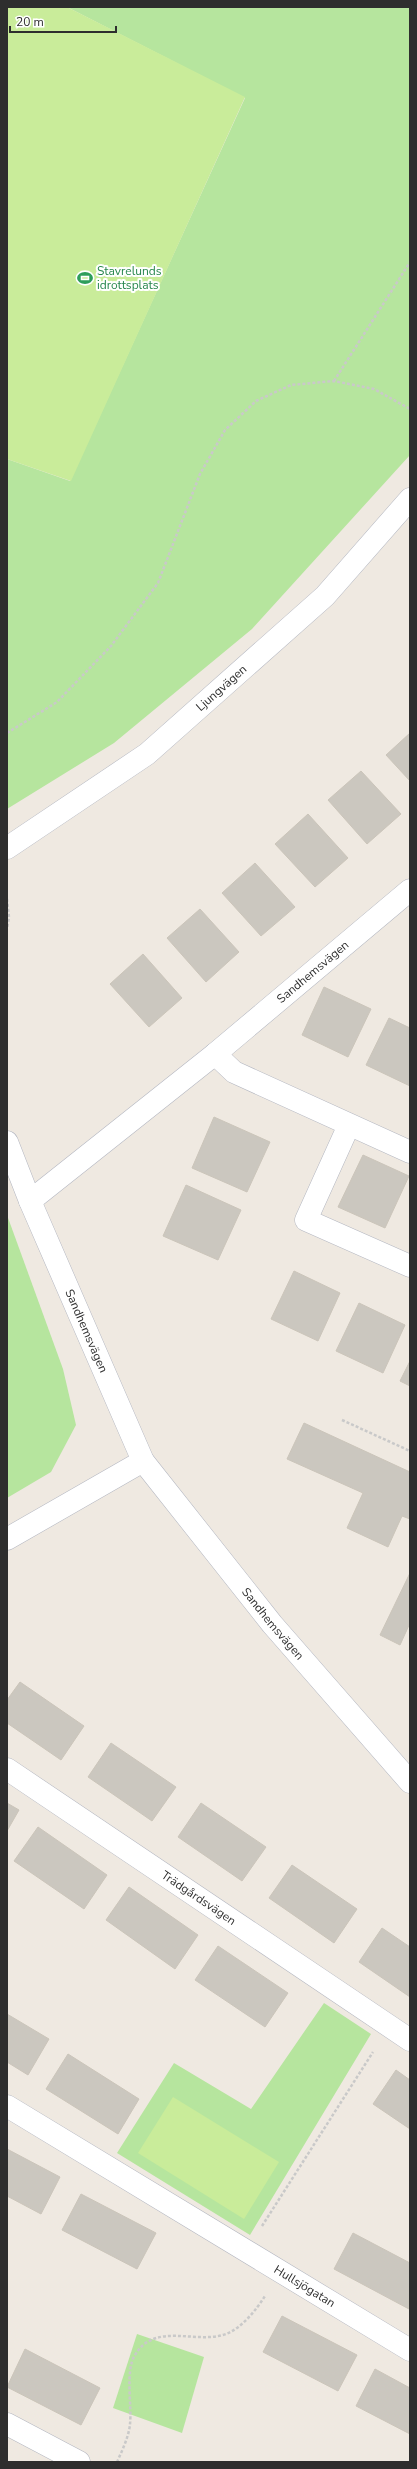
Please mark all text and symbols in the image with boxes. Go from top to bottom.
scale bar [10,8,116,34]
text: 20 m [16,14,44,30]
place label: Stavrelunds idrottsplats [97,263,162,293]
sports icon: Stavrelunds idrottsplats [76,269,94,287]
street label: Ljungvägen [193,661,250,715]
street label: Sandhemsvägen [273,937,352,1007]
street label: Sandhemsvägen [61,1287,112,1375]
street label: Sandhemsvägen [238,1584,308,1663]
street label: Trädgårdsvägen [158,1867,239,1929]
street label: Hullsjögatan [271,2262,338,2311]

